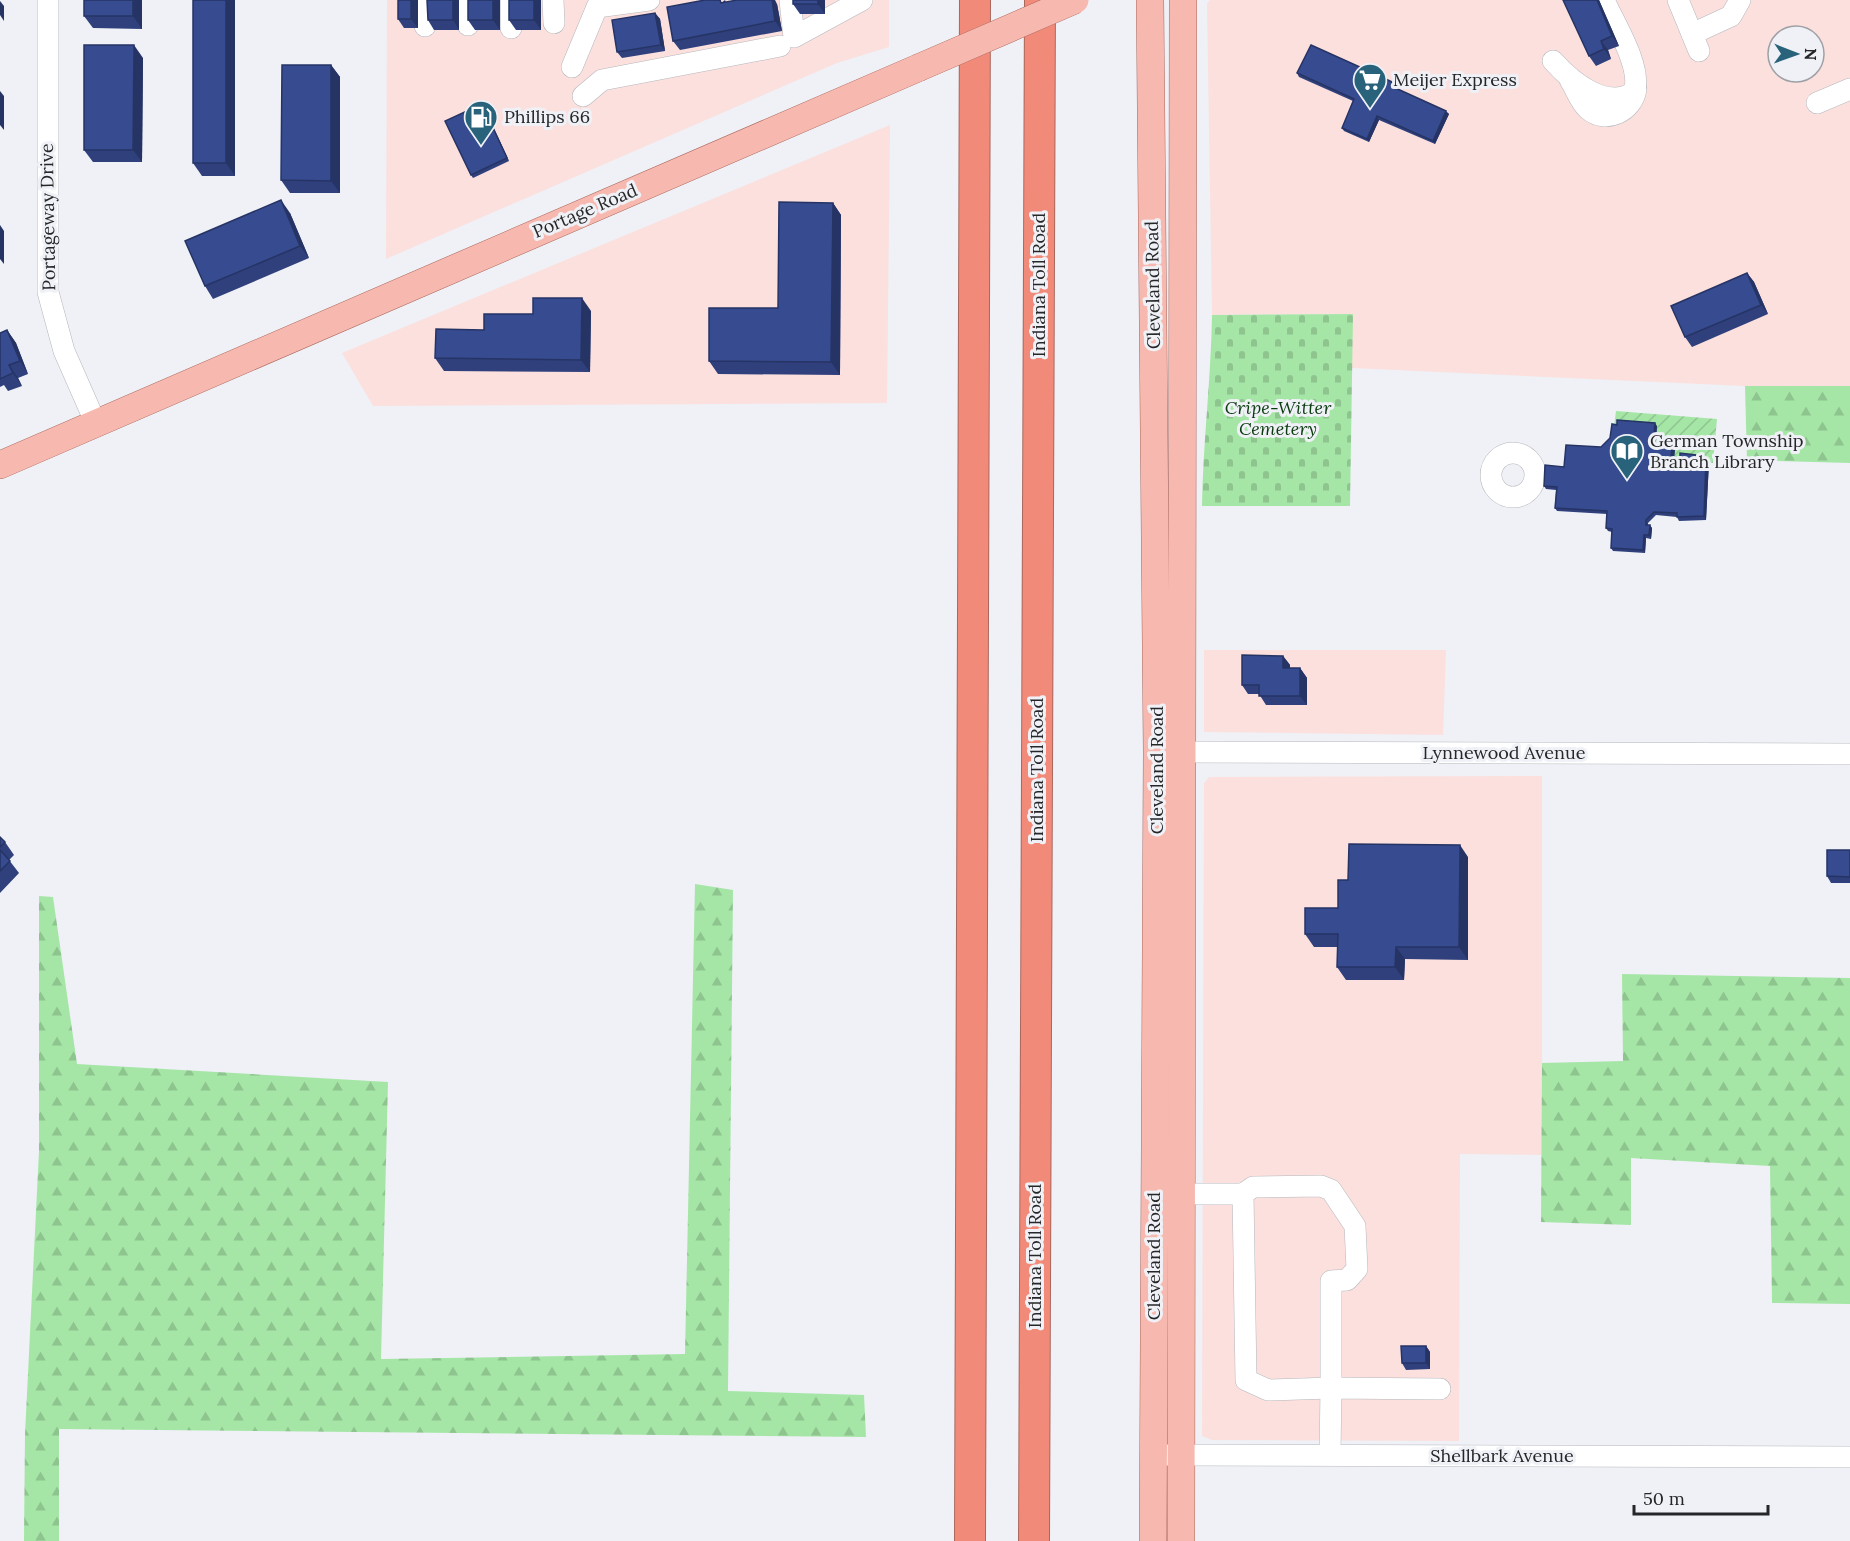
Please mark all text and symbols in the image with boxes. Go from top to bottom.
north arrow [1766,24,1826,84]
text: N [1801,48,1821,61]
supermarket icon: Meijer Express [1352,62,1388,109]
place label: Meijer Express [1393,68,1517,91]
fuel station icon: Phillips 66 [463,99,499,146]
place label: Phillips 66 [504,105,590,128]
street label: Portageway Drive [35,143,60,291]
street label: Portage Road [529,178,641,243]
street label: Indiana Toll Road [1027,213,1050,357]
street label: Cleveland Road [1140,220,1165,349]
park label: Cripe-Witter Cemetery [1225,396,1332,440]
place label: German Township Branch Library [1650,429,1804,473]
library icon: German Township Branch Library [1609,433,1645,480]
street label: Indiana Toll Road [1025,698,1048,842]
street label: Cleveland Road [1145,706,1168,834]
street label: Lynnewood Avenue [1423,741,1586,764]
street label: Indiana Toll Road [1023,1184,1046,1328]
street label: Cleveland Road [1142,1192,1165,1320]
street label: Shellbark Avenue [1430,1444,1574,1467]
scale bar [1634,1478,1768,1516]
text: 50 m [1643,1487,1685,1510]

